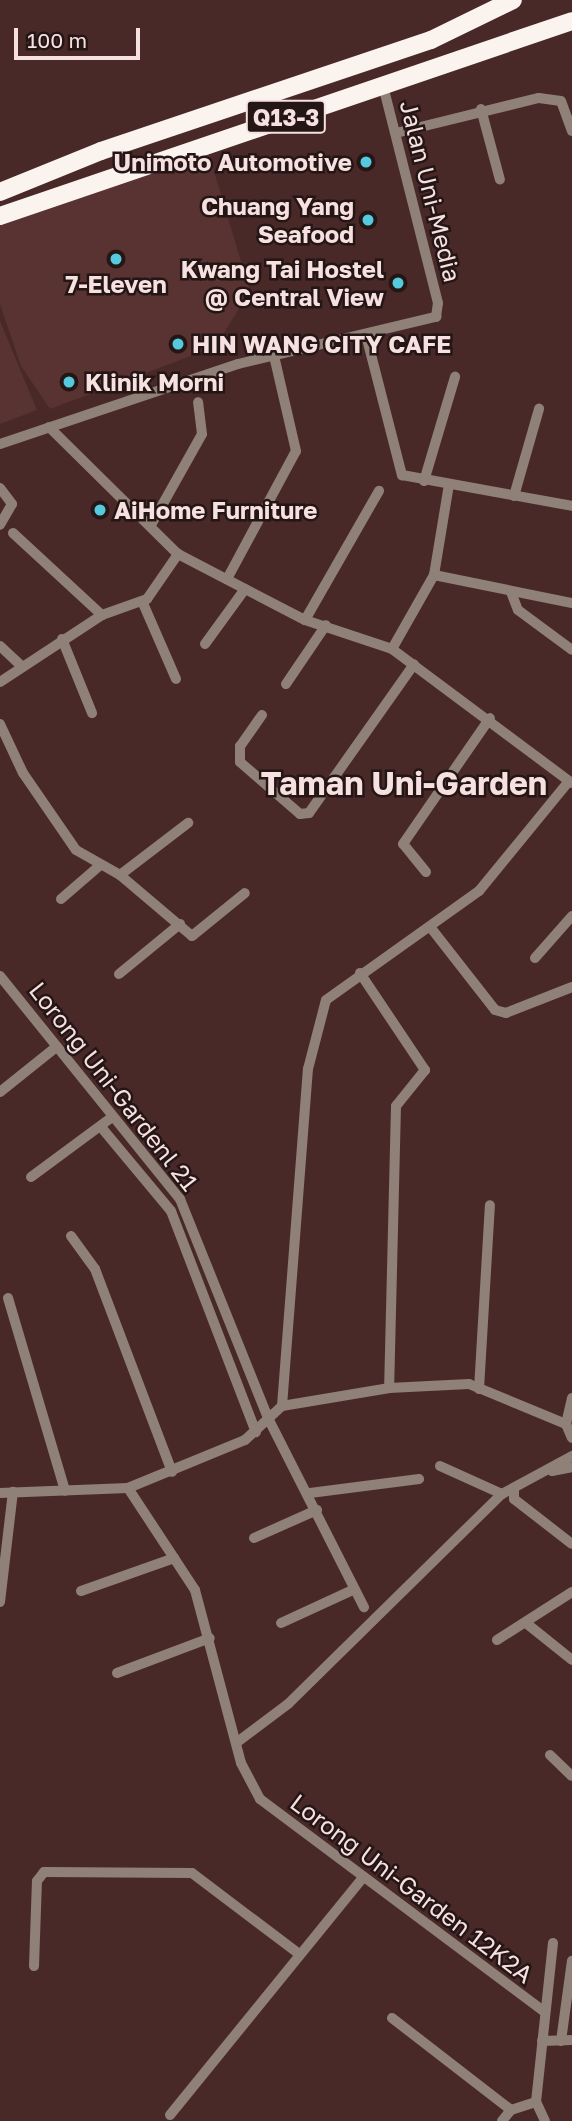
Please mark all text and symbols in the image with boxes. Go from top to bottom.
scale bar [18,14,144,58]
text: 100 m [27,27,87,53]
street label: Jalan Uni-Media [395,97,467,285]
road number: Q13-3 [246,98,326,136]
place label: Unimoto Automotive [114,148,352,176]
marker: Unimoto Automotive [358,154,374,170]
place label: Chuang Yang Seafood [201,192,354,248]
marker: Chuang Yang Seafood [360,212,376,228]
marker: 7-Eleven [108,251,124,267]
place label: Kwang Tai Hostel @ Central View [181,255,384,311]
place label: 7-Eleven [65,270,167,298]
marker: Kwang Tai Hostel @ Central View [390,275,406,291]
place label: HIN WANG CITY CAFE [192,330,451,358]
marker: HIN WANG CITY CAFE [170,336,186,352]
place label: Klinik Morni [85,368,224,396]
marker: Klinik Morni [59,372,79,392]
place label: AiHome Furniture [114,496,317,524]
marker: AiHome Furniture [92,502,108,518]
district label: Taman Uni-Garden [261,764,547,802]
street label: Lorong Uni-Gardenl 21 [24,976,204,1196]
street label: Lorong Uni-Garden 12K2A [285,1787,539,1989]

